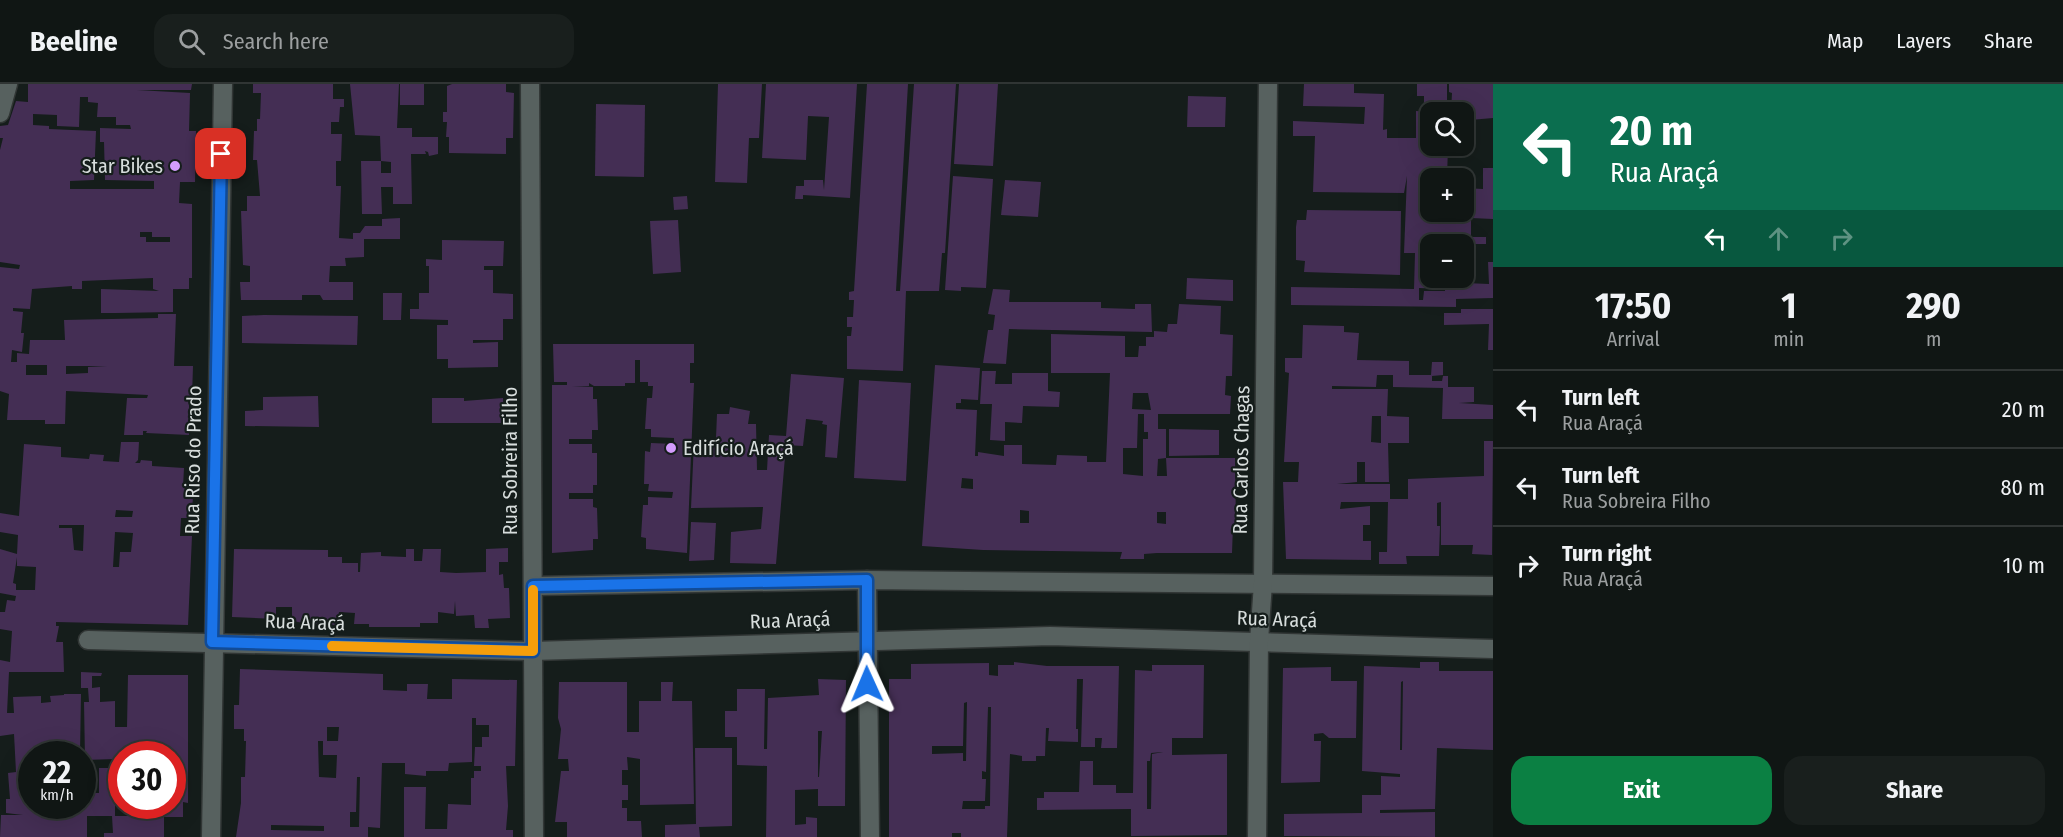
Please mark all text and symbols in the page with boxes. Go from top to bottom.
search box [154,14,574,68]
text: Beeline [30,25,118,58]
icon: search [175,25,208,58]
text: Search here [223,28,329,55]
text: Map [1827,28,1863,54]
text: Layers [1896,28,1951,54]
text: Share [1984,28,2033,54]
map controls [1420,102,1474,288]
button: search [1420,102,1474,156]
text: 20 m [1610,106,1693,156]
icon: left [1511,108,1589,186]
pin [195,128,246,179]
icon: arrive [204,137,237,170]
place label: Star Bikes [82,154,163,178]
text: Rua Araçá [1610,157,1719,189]
marker: Star Bikes [168,159,182,173]
button: + [1420,168,1474,222]
icon: left [1699,222,1732,255]
icon: ahead [1762,222,1795,255]
icon: right [1825,222,1858,255]
button: − [1420,234,1474,288]
text: 17:50 [1595,284,1671,328]
text: 1 [1781,284,1796,328]
text: 290 [1906,284,1961,328]
text: Arrival [1607,327,1660,351]
text: min [1773,327,1804,351]
text: m [1926,327,1941,351]
text: Turn left [1562,384,1640,411]
street label: Rua Riso do Prado [180,385,206,535]
street label: Rua Carlos Chagas [1228,385,1254,535]
street label: Rua Sobreira Filho [498,387,522,535]
icon: left [1511,393,1544,426]
text: 20 m [2002,396,2045,423]
text: Rua Araçá [1562,411,1643,435]
place label: Edifício Araçá [683,436,794,460]
marker: Edifício Araçá [664,441,678,455]
text: Turn left [1562,462,1640,489]
icon: left [1511,471,1544,504]
text: 80 m [2000,474,2045,501]
text: Rua Sobreira Filho [1562,489,1711,513]
text: Turn right [1562,540,1651,567]
icon: right [1511,549,1544,582]
text: 10 m [2003,552,2045,579]
text: Rua Araçá [1562,567,1643,591]
street label: Rua Araçá [1236,606,1318,632]
street label: Rua Araçá [749,607,831,633]
street label: Rua Araçá [264,609,346,635]
position arrow [835,652,899,716]
speed limit sign: 30 [108,741,186,819]
text: 22 [43,755,71,791]
button: Exit [1511,756,1772,825]
button: Share [1784,756,2045,825]
text: km/h [40,786,74,804]

